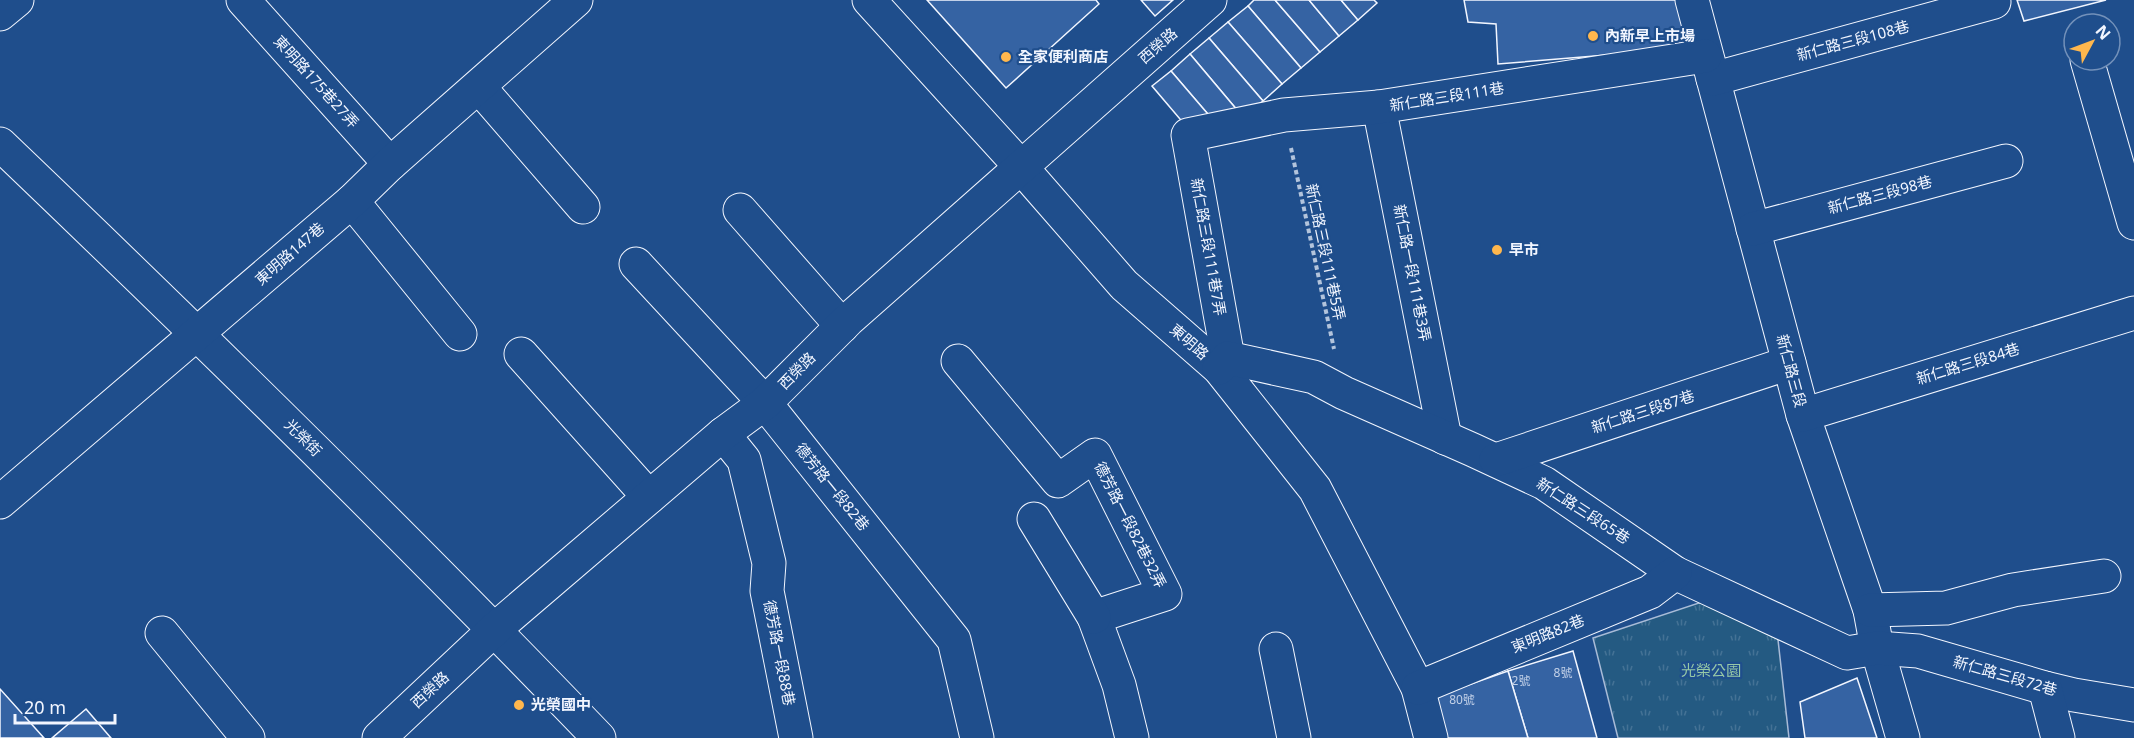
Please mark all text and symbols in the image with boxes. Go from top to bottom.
north arrow [2062,12,2122,72]
street label: 新仁路三段108巷 [1794,15,1911,65]
text: N [2091,20,2116,44]
street label: 西榮路 [1134,23,1181,68]
place label: 內新早上市場 [1605,25,1695,45]
marker: 內新早上市場 [1586,29,1600,43]
street label: 東明路175巷27弄 [270,31,364,132]
place label: 全家便利商店 [1018,46,1108,66]
marker: 全家便利商店 [999,50,1013,64]
street label: 新仁路三段111巷 [1388,77,1506,115]
street label: 新仁路三段98巷 [1825,171,1934,218]
street label: 新仁路三段111巷7弄 [1187,176,1231,317]
street label: 新仁路三段111巷5弄 [1302,182,1350,322]
street label: 新仁路一段111巷3弄 [1390,203,1436,343]
street label: 東明路147巷 [250,218,328,289]
place label: 早市 [1509,239,1539,259]
marker: 早市 [1490,243,1504,257]
street label: 東明路 [1166,319,1213,364]
street label: 新仁路三段 [1773,332,1811,410]
street label: 新仁路三段84巷 [1914,338,2022,388]
street label: 西榮路 [773,347,819,393]
street label: 新仁路三段87巷 [1589,385,1697,437]
street label: 光榮街 [281,414,327,460]
street label: 德芳路一段82巷 [791,438,874,534]
street label: 德芳路一段82巷32弄 [1090,458,1171,591]
street label: 新仁路三段65巷 [1533,473,1634,548]
street label: 德芳路一段88巷 [760,598,800,707]
street label: 東明路82巷 [1508,609,1587,657]
street label: 新仁路三段72巷 [1951,651,2060,699]
park label: 光榮公園 [1681,660,1741,680]
house number: 8號 [1554,664,1572,681]
street label: 西榮路 [406,667,453,712]
house number: 2號 [1512,672,1530,689]
scale bar [15,687,116,725]
house number: 80號 [1449,691,1475,708]
place label: 光榮國中 [531,694,591,714]
text: 20 m [24,695,66,719]
marker: 光榮國中 [512,698,526,712]

